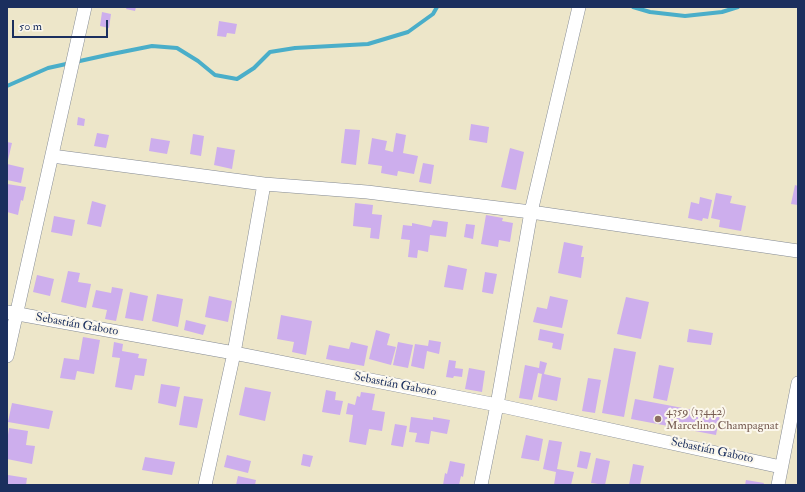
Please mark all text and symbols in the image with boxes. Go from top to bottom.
scale bar [14,12,110,38]
text: 50 m [19,19,42,34]
street label: Sebastián Gaboto [35,311,119,339]
street label: Sebastián Gaboto [353,370,437,400]
place label: 4359 (13442) Marcelino Champagnat [666,405,779,433]
marker: 4359 (13442) Marcelino Champagnat [653,414,663,424]
street label: Sebastián Gaboto [670,435,754,467]

